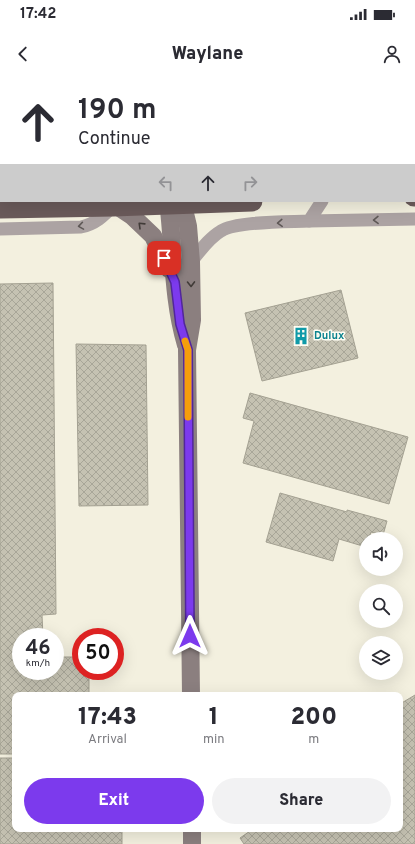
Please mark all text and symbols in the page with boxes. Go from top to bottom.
text: 17:42 [20,5,57,24]
icon: back [12,43,34,65]
text: Waylane [172,43,243,66]
icon: person [381,43,403,65]
text: 190 m [78,93,156,129]
icon: ahead [12,96,64,148]
text: Continue [78,128,150,151]
icon: left [155,172,177,194]
icon: ahead [197,172,219,194]
icon: right [239,172,261,194]
one-way arrow [373,216,379,224]
one-way arrow [277,218,283,227]
one-way arrow [78,221,84,230]
one-way arrow [139,223,146,230]
pin [147,241,181,275]
icon: arrive [153,247,175,269]
one-way arrow [187,281,195,287]
building icon: Dulux [291,326,311,346]
place label: Dulux [314,329,345,343]
map controls [359,532,403,680]
button: sound [359,532,403,576]
button: search [359,584,403,628]
position arrow [169,615,211,657]
speed limit sign: 50 [72,628,124,680]
text: 46 [25,636,51,662]
button: layers [359,636,403,680]
text: km/h [26,657,50,670]
text: 17:43 [78,703,137,733]
text: 1 [209,703,219,733]
text: 200 [290,703,337,733]
text: Arrival [88,732,127,748]
text: min [203,732,225,748]
text: m [308,732,319,748]
button: Exit [24,778,204,824]
button: Share [212,778,391,824]

